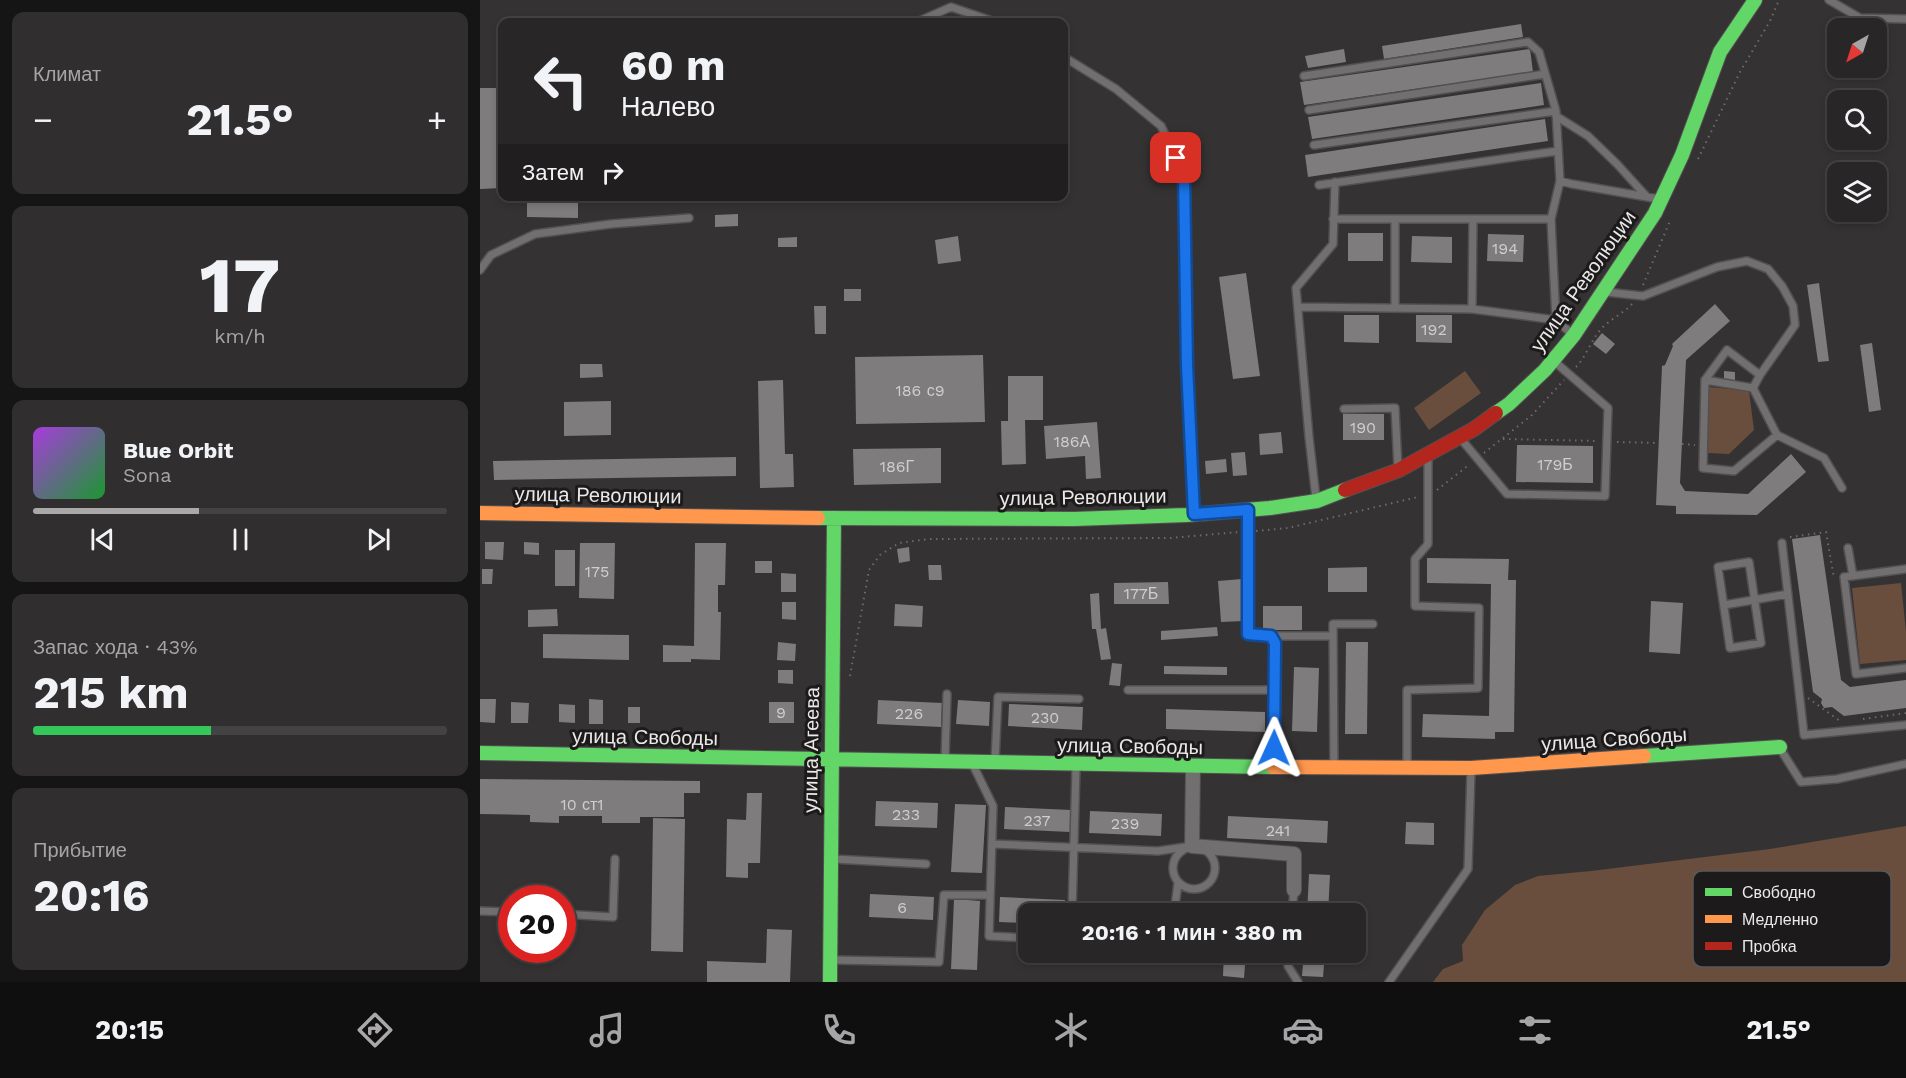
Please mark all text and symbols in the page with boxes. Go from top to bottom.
north arrow [1827,18,1887,78]
map controls [1827,18,1887,222]
text: 60 m [621,41,725,90]
icon: left [522,42,600,120]
text: Климат [33,62,101,86]
button: search [1827,90,1887,150]
text: Налево [621,91,715,123]
text: 21.5° [186,93,294,146]
text: − [33,100,53,139]
text: + [427,100,447,139]
pin [1150,132,1201,183]
icon: arrive [1159,141,1192,174]
icon: right [596,156,629,189]
text: Затем [522,160,584,185]
button: layers [1827,162,1887,222]
street label: улица Революции [1525,206,1641,356]
text: 17 [199,239,281,331]
house number: 194 [1492,239,1518,258]
house number: 192 [1421,320,1447,339]
text: km/h [214,324,266,348]
house number: 186 с9 [895,381,945,400]
house number: 190 [1350,418,1376,437]
house number: 186А [1054,432,1091,451]
text: Blue Orbit [123,438,233,463]
house number: 179Б [1537,455,1573,474]
house number: 186Г [880,457,915,476]
text: Sona [123,463,172,487]
street label: улица Революции [514,482,682,508]
street label: улица Революции [999,484,1167,510]
icon: previous [86,523,119,556]
icon: pause [224,523,257,556]
icon: next [362,523,395,556]
house number: 175 [585,562,609,581]
house number: 177Б [1124,584,1158,603]
text: Запас хода · 43% [33,635,197,659]
text: 215 km [33,666,189,719]
street label: улица Агеева [798,686,824,813]
house number: 9 [776,703,786,722]
house number: 226 [895,704,923,723]
house number: 230 [1031,708,1059,727]
position arrow [1242,716,1306,780]
street label: улица Свободы [1540,722,1688,756]
street label: улица Свободы [572,724,718,750]
street label: улица Свободы [1057,733,1203,759]
house number: 10 ст1 [560,795,604,814]
house number: 233 [892,805,920,824]
house number: 237 [1024,811,1051,830]
house number: 239 [1111,814,1139,833]
house number: 241 [1266,821,1290,840]
text: Прибытие [33,838,127,862]
text: 20:16 [33,869,150,922]
legend [1693,871,1891,967]
text: Свободно [1742,883,1816,902]
speed limit sign: 20 [498,885,576,963]
house number: 6 [897,898,907,917]
text: Медленно [1742,910,1818,929]
text: 20:16 · 1 мин · 380 m [1082,920,1302,945]
text: Пробка [1742,937,1797,956]
icon: directions [354,1009,396,1051]
icon: music [586,1009,628,1051]
icon: phone [818,1009,860,1051]
icon: climate [1050,1009,1092,1051]
icon: car [1282,1009,1324,1051]
icon: filters [1514,1009,1556,1051]
text: 20:15 [95,1014,164,1046]
text: 21.5° [1746,1014,1811,1046]

